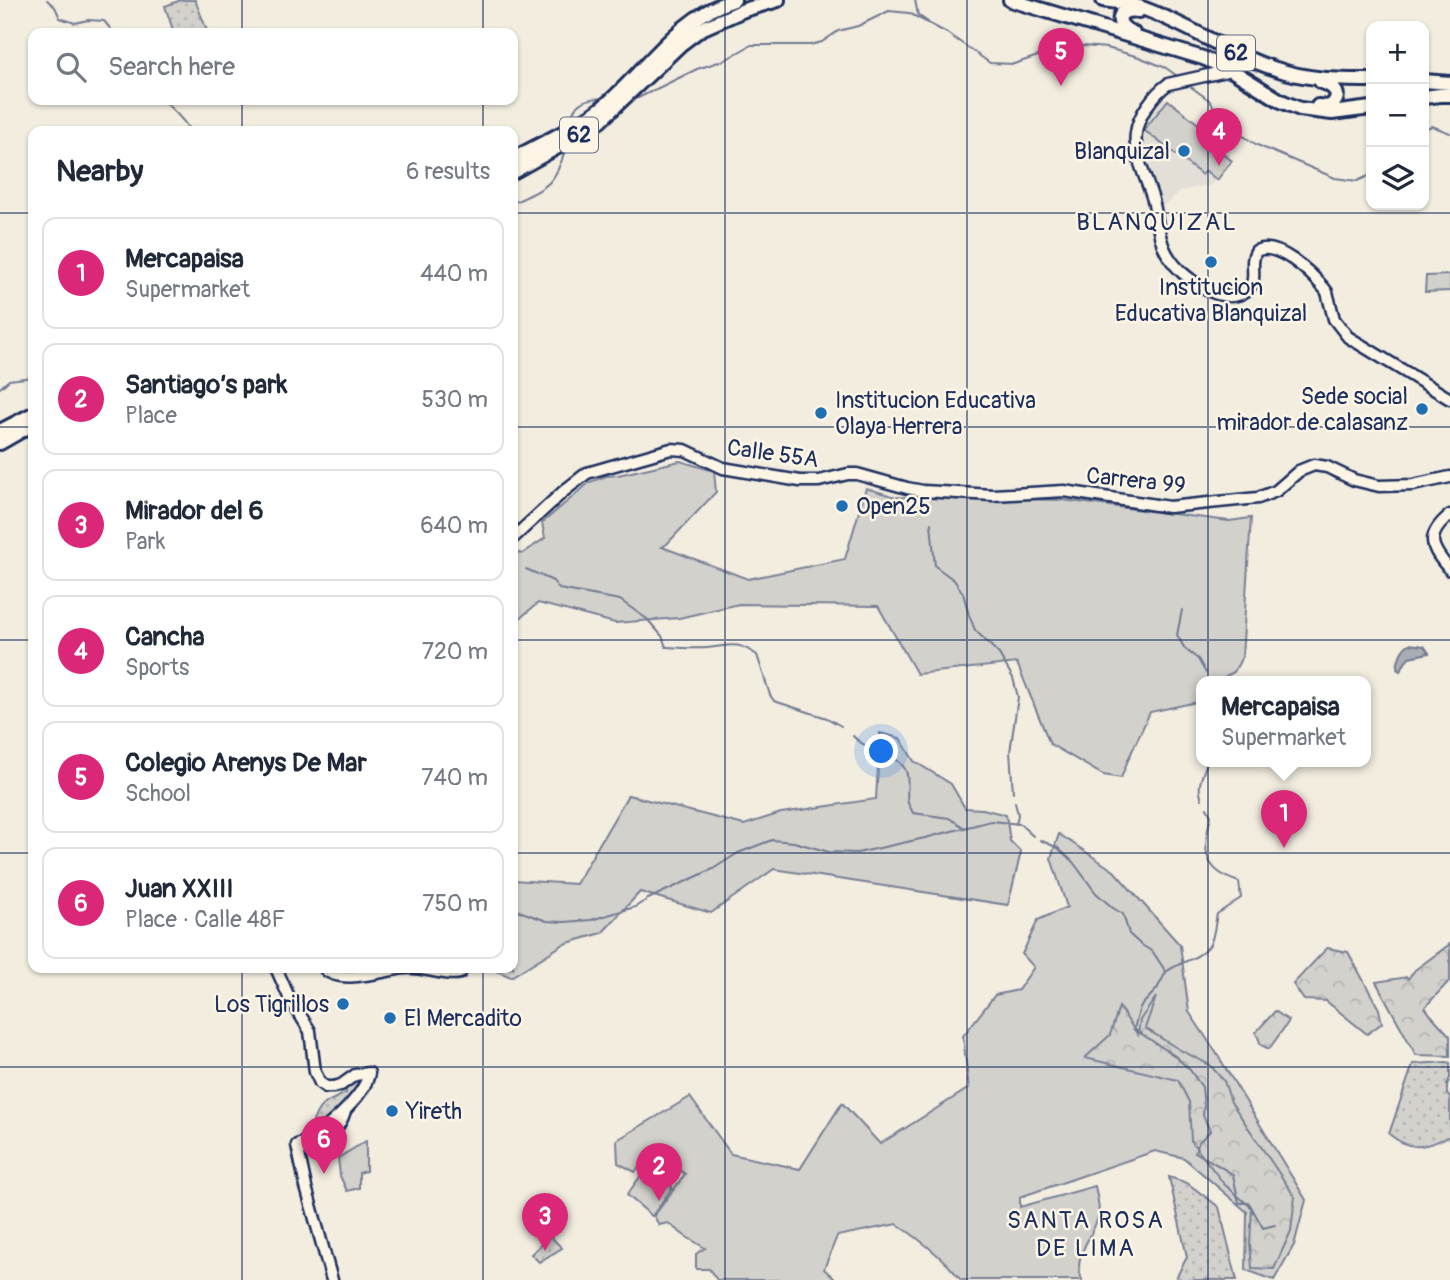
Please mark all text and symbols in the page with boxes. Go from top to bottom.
map controls [1366,21,1429,210]
button: + [1366,21,1429,84]
search box [28,28,518,105]
pin: 5 [1038,28,1084,86]
road number: 62 [1217,36,1255,70]
icon: search [52,48,90,86]
text: Search here [108,51,235,83]
button: − [1366,84,1429,147]
pin: 4 [1196,108,1242,166]
road number: 62 [560,118,598,152]
place label: Blanquizal [1074,137,1170,166]
marker: Blanquizal [1176,143,1192,159]
button: layers [1366,147,1429,210]
text: Nearby [56,153,143,190]
text: 6 results [406,157,490,186]
district label: BLANQUIZAL [1076,208,1238,237]
text: Mercapaisa [125,243,244,275]
marker: Institucion Educativa Blanquizal [1203,254,1219,270]
text: 1 [77,259,86,288]
text: 440 m [420,259,488,288]
place label: Institucion Educativa Blanquizal [1115,273,1307,328]
text: Supermarket [125,275,250,304]
text: Santiago’s park [125,369,287,401]
place label: Sede social mirador de calasanz [1217,382,1408,437]
text: 2 [75,385,87,414]
text: 530 m [422,385,488,414]
place label: Institucion Educativa Olaya Herrera [835,386,1036,441]
text: Place [125,401,177,430]
marker: Sede social mirador de calasanz [1414,401,1430,417]
marker: Institucion Educativa Olaya Herrera [813,405,829,421]
street label: Calle 55A [725,433,821,474]
street label: Carrera 99 [1085,461,1187,500]
place label: Open25 [856,492,931,521]
text: Mirador del 6 [125,495,264,527]
marker: Open25 [834,498,850,514]
text: 3 [75,511,87,540]
text: 640 m [420,511,488,540]
text: Park [125,527,165,556]
text: Cancha [125,621,205,653]
text: 4 [74,637,88,666]
text: 720 m [422,637,488,666]
text: Sports [125,653,189,682]
popup [1196,676,1371,767]
text: Mercapaisa [1221,691,1340,723]
text: Supermarket [1221,723,1346,752]
your location [864,734,898,768]
text: Colegio Arenys De Mar [125,747,367,779]
text: 5 [75,763,87,792]
text: 740 m [421,763,488,792]
text: School [125,779,191,808]
pin: 1 [1261,790,1307,848]
text: Juan XXIII [125,873,234,905]
text: 6 [74,889,88,918]
text: 750 m [422,889,488,918]
text: Place · Calle 48F [125,905,285,934]
place label: Los Tigrillos [214,990,329,1019]
marker: Los Tigrillos [335,996,351,1012]
place label: El Mercadito [404,1004,522,1033]
marker: El Mercadito [382,1010,398,1026]
place label: Yireth [405,1097,462,1126]
marker: Yireth [384,1103,400,1119]
pin: 6 [301,1116,347,1174]
pin: 2 [636,1143,682,1201]
pin: 3 [522,1193,568,1251]
district label: SANTA ROSA DE LIMA [1007,1206,1165,1263]

